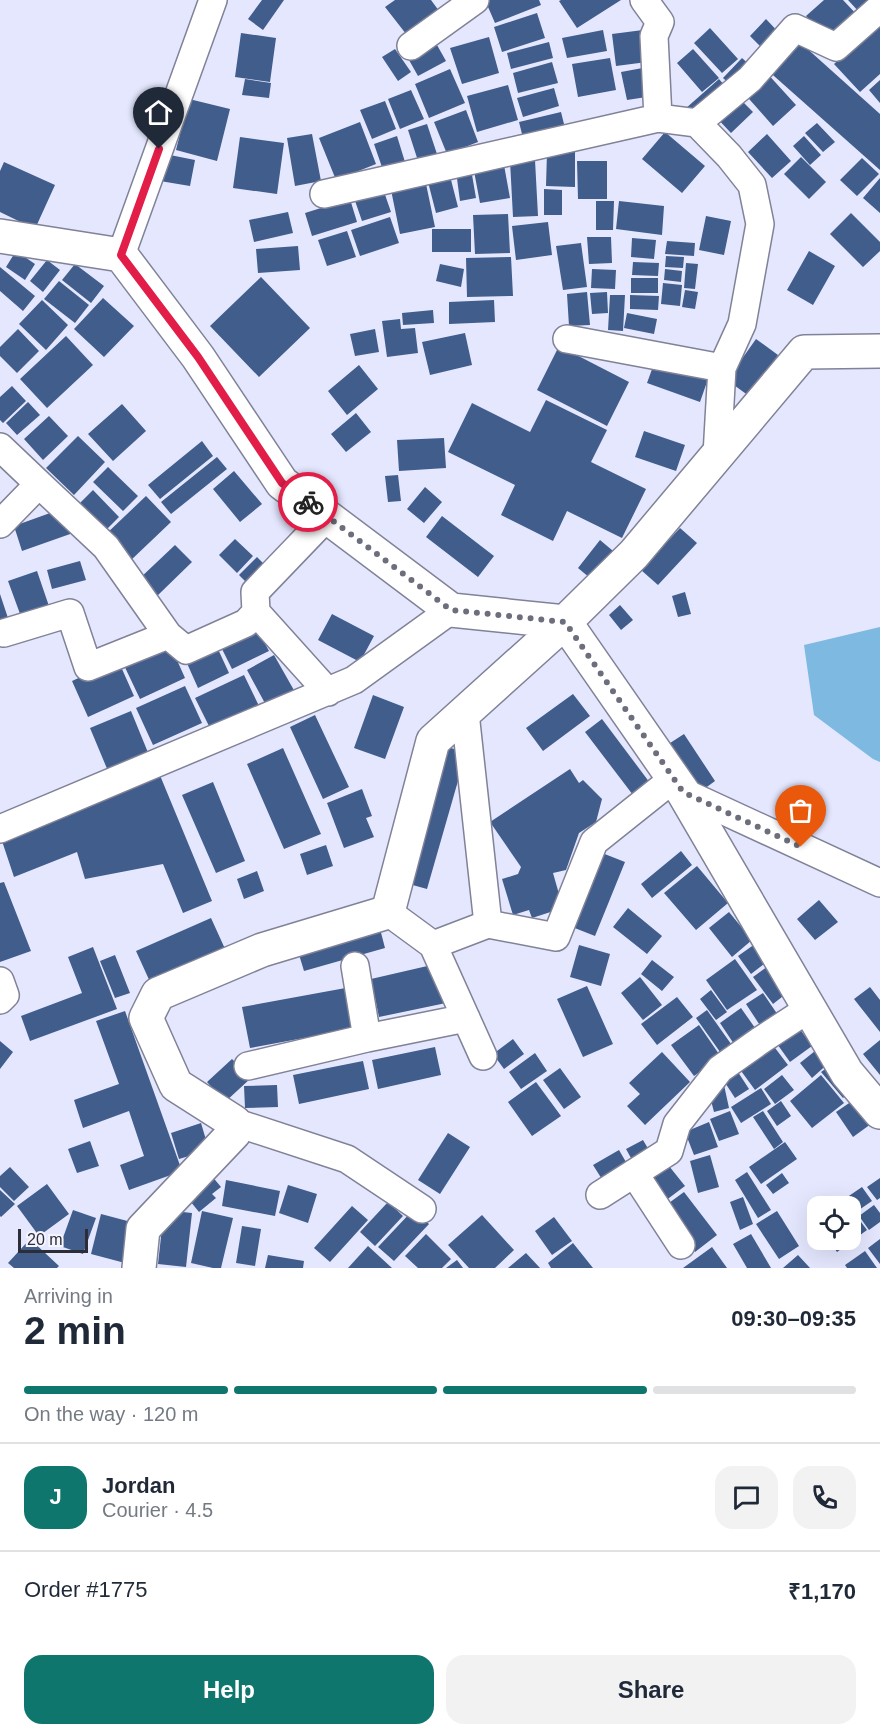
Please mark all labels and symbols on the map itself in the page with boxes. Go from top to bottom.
pin [133,87,184,149]
courier [278,472,338,532]
pin [775,785,826,847]
scale bar [18,1226,88,1254]

